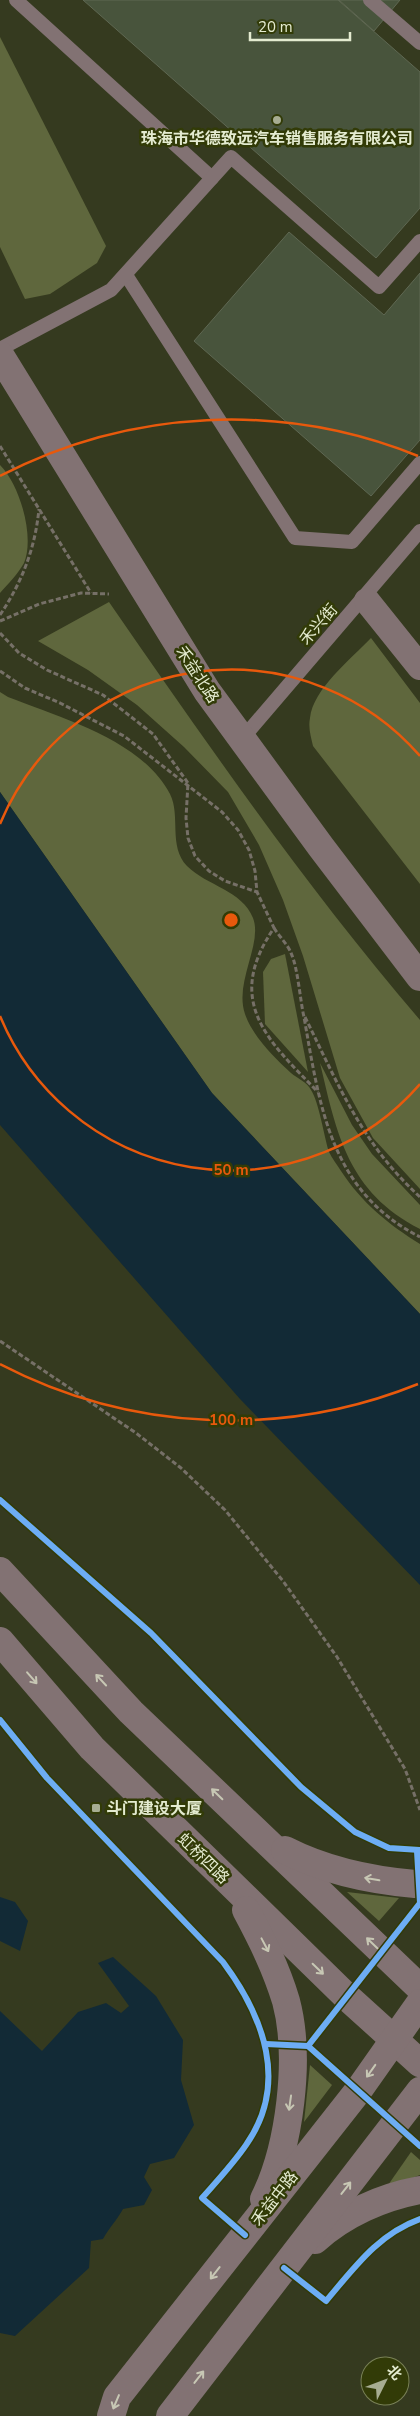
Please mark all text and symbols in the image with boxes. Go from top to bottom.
scale bar [250,10,350,42]
text: 20 m [258,17,293,37]
marker: 珠海市华德致远汽车销售服务有限公司 [271,114,283,126]
place label: 珠海市华德致远汽车销售服务有限公司 [141,128,413,150]
street label: 禾兴街 [295,599,343,650]
street label: 禾益北路 [171,642,224,707]
centre of rings [222,911,240,929]
text: 50 m [213,1160,249,1180]
text: 100 m [209,1410,253,1430]
one-way arrow [26,1671,37,1684]
one-way arrow [95,1673,107,1686]
one-way arrow [210,1788,223,1800]
place label: 斗门建设大厦 [106,1798,202,1820]
marker: 斗门建设大厦 [90,1802,102,1814]
street label: 虹桥四路 [173,1829,234,1889]
one-way arrow [364,1874,380,1884]
one-way arrow [260,1937,270,1952]
one-way arrow [365,1937,378,1949]
one-way arrow [312,1963,324,1975]
one-way arrow [366,2064,376,2078]
one-way arrow [285,2095,295,2111]
street label: 禾益中路 [246,2167,303,2231]
one-way arrow [340,2181,351,2194]
one-way arrow [209,2266,220,2279]
north arrow [360,2356,410,2406]
text: 北 [383,2361,406,2384]
one-way arrow [194,2371,205,2384]
one-way arrow [111,2394,120,2409]

